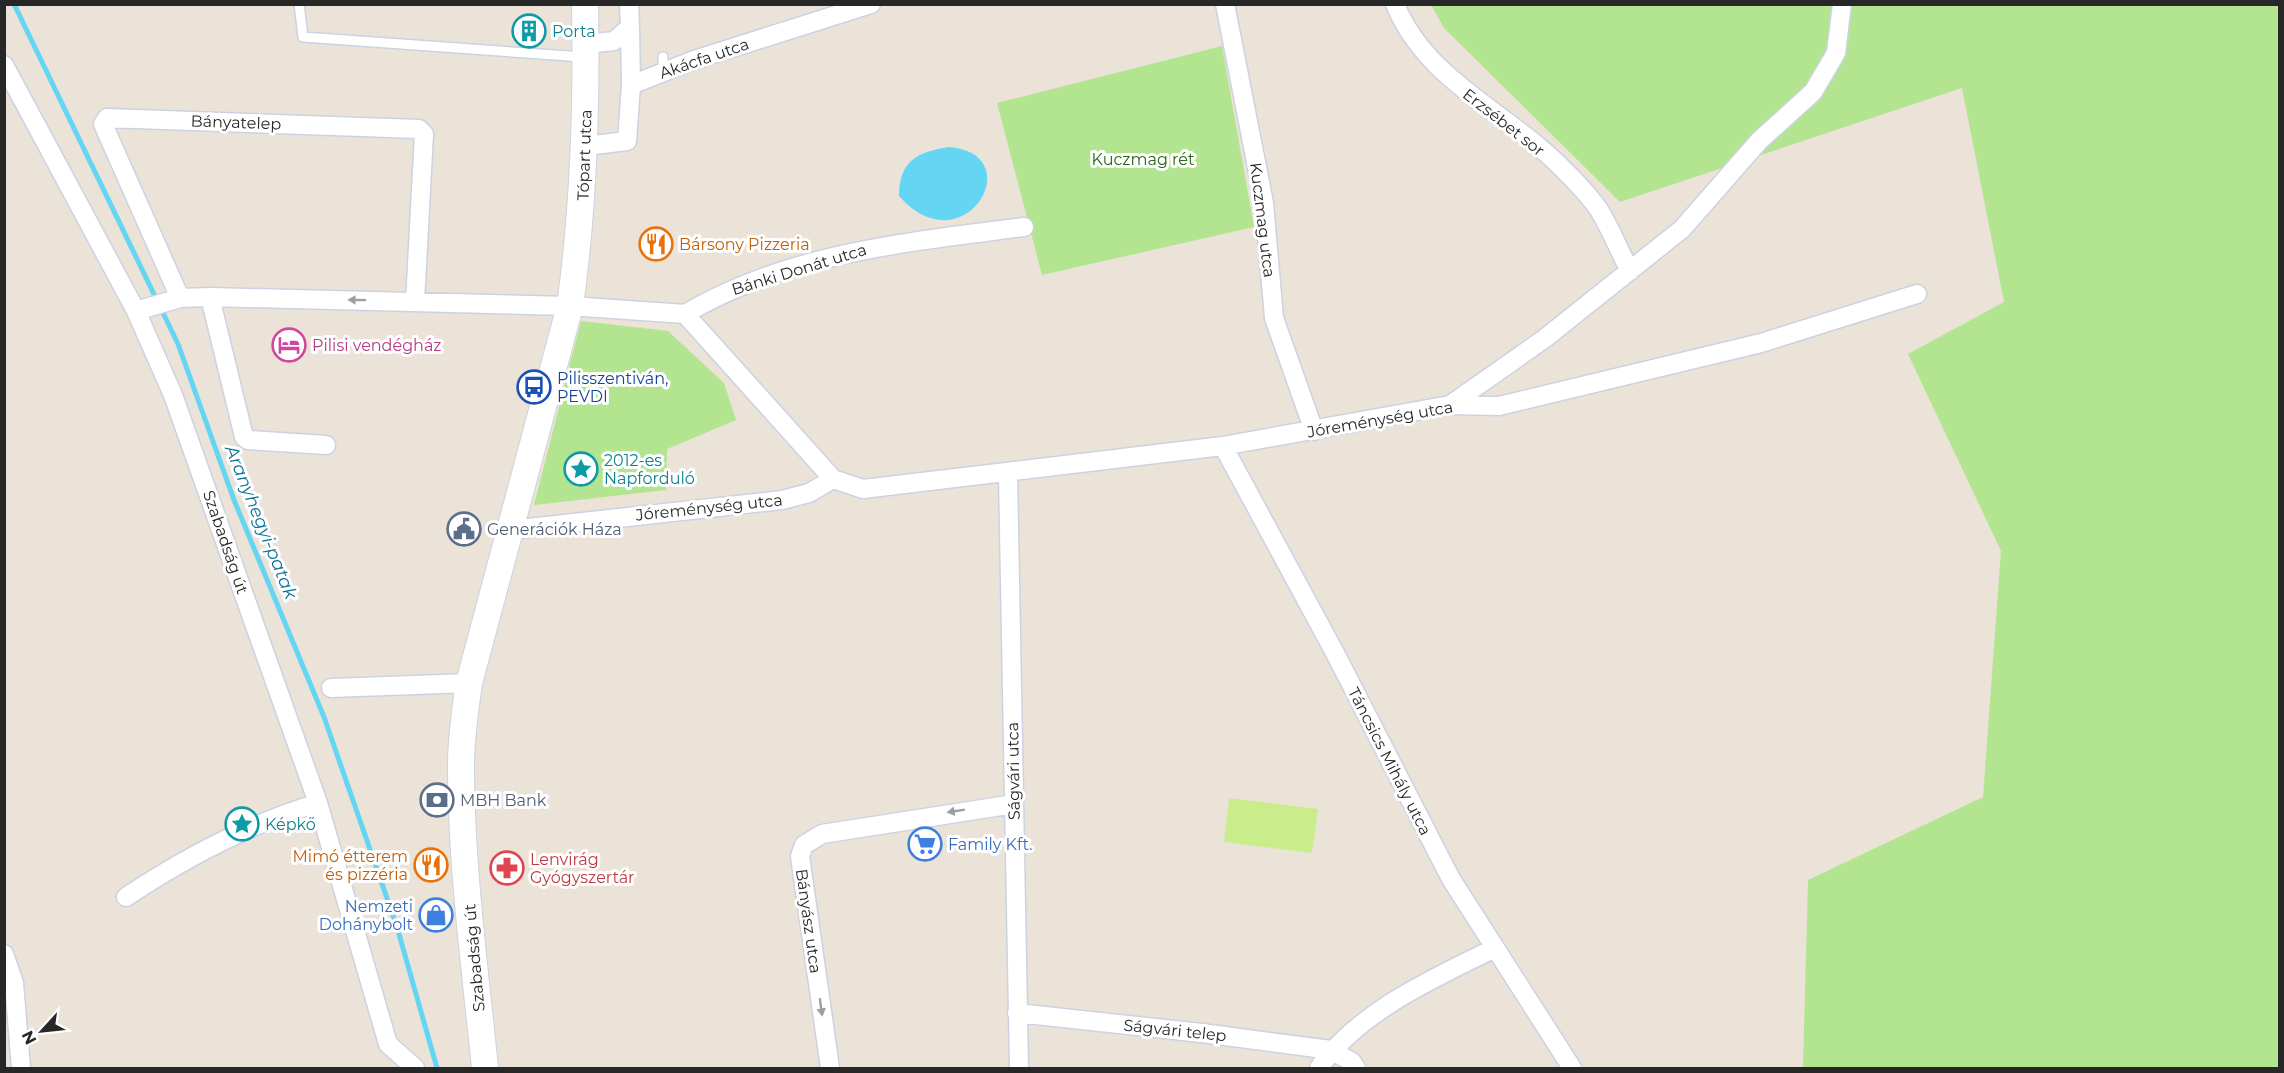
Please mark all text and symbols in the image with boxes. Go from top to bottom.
building icon: Porta [511,13,547,49]
place label: Porta [552,22,596,41]
street label: Akácfa utca [657,34,752,83]
street label: Erzsébet sor [1459,85,1548,160]
street label: Tópart utca [573,109,596,201]
street label: Bányatelep [190,111,282,134]
park label: Kuczmag rét [1092,150,1195,169]
street label: Kuczmag utca [1246,161,1279,279]
restaurant icon: Bársony Pizzeria [638,226,674,262]
place label: Bársony Pizzeria [679,235,810,254]
street label: Bánki Donát utca [729,240,869,299]
one-way arrow [347,296,366,305]
hotel icon: Pilisi vendégház [271,327,307,363]
place label: Pilisi vendégház [312,336,442,355]
bus stop icon: Pilisszentiván, PEVDI [516,369,552,405]
place label: Pilisszentiván, PEVDI [557,369,668,406]
street label: Jóreménység utca [1305,397,1454,442]
water label: Aranyhegyi-patak [220,441,302,603]
place icon: 2012-es Napforduló [563,451,599,487]
place label: 2012-es Napforduló [604,451,695,488]
street label: Szabadság út [199,488,252,597]
street label: Jóreménység utca [634,490,783,525]
public building icon: Generációk Háza [446,511,482,547]
place label: Generációk Háza [487,520,622,539]
street label: Táncsics Mihály utca [1344,684,1435,838]
street label: Ságvári utca [1003,722,1024,820]
bank icon: MBH Bank [419,782,455,818]
place label: MBH Bank [460,791,547,810]
place icon: Képkő [224,806,260,842]
one-way arrow [946,807,965,816]
place label: Képkő [265,815,316,834]
supermarket icon: Family Kft. [907,826,943,862]
place label: Family Kft. [948,835,1032,854]
place label: Mimó étterem és pizzéria [293,847,408,884]
restaurant icon: Mimó étterem és pizzéria [413,847,449,883]
pharmacy icon: Lenvirág Gyógyszertár [489,850,525,886]
place label: Lenvirág Gyógyszertár [530,850,635,887]
street label: Bányász utca [792,868,825,975]
place label: Nemzeti Dohánybolt [319,897,413,934]
shop icon: Nemzeti Dohánybolt [418,897,454,933]
street label: Szabadság út [460,903,489,1013]
one-way arrow [817,997,826,1016]
north arrow [12,1001,72,1061]
street label: Ságvári telep [1122,1016,1228,1045]
text: N [18,1028,40,1048]

